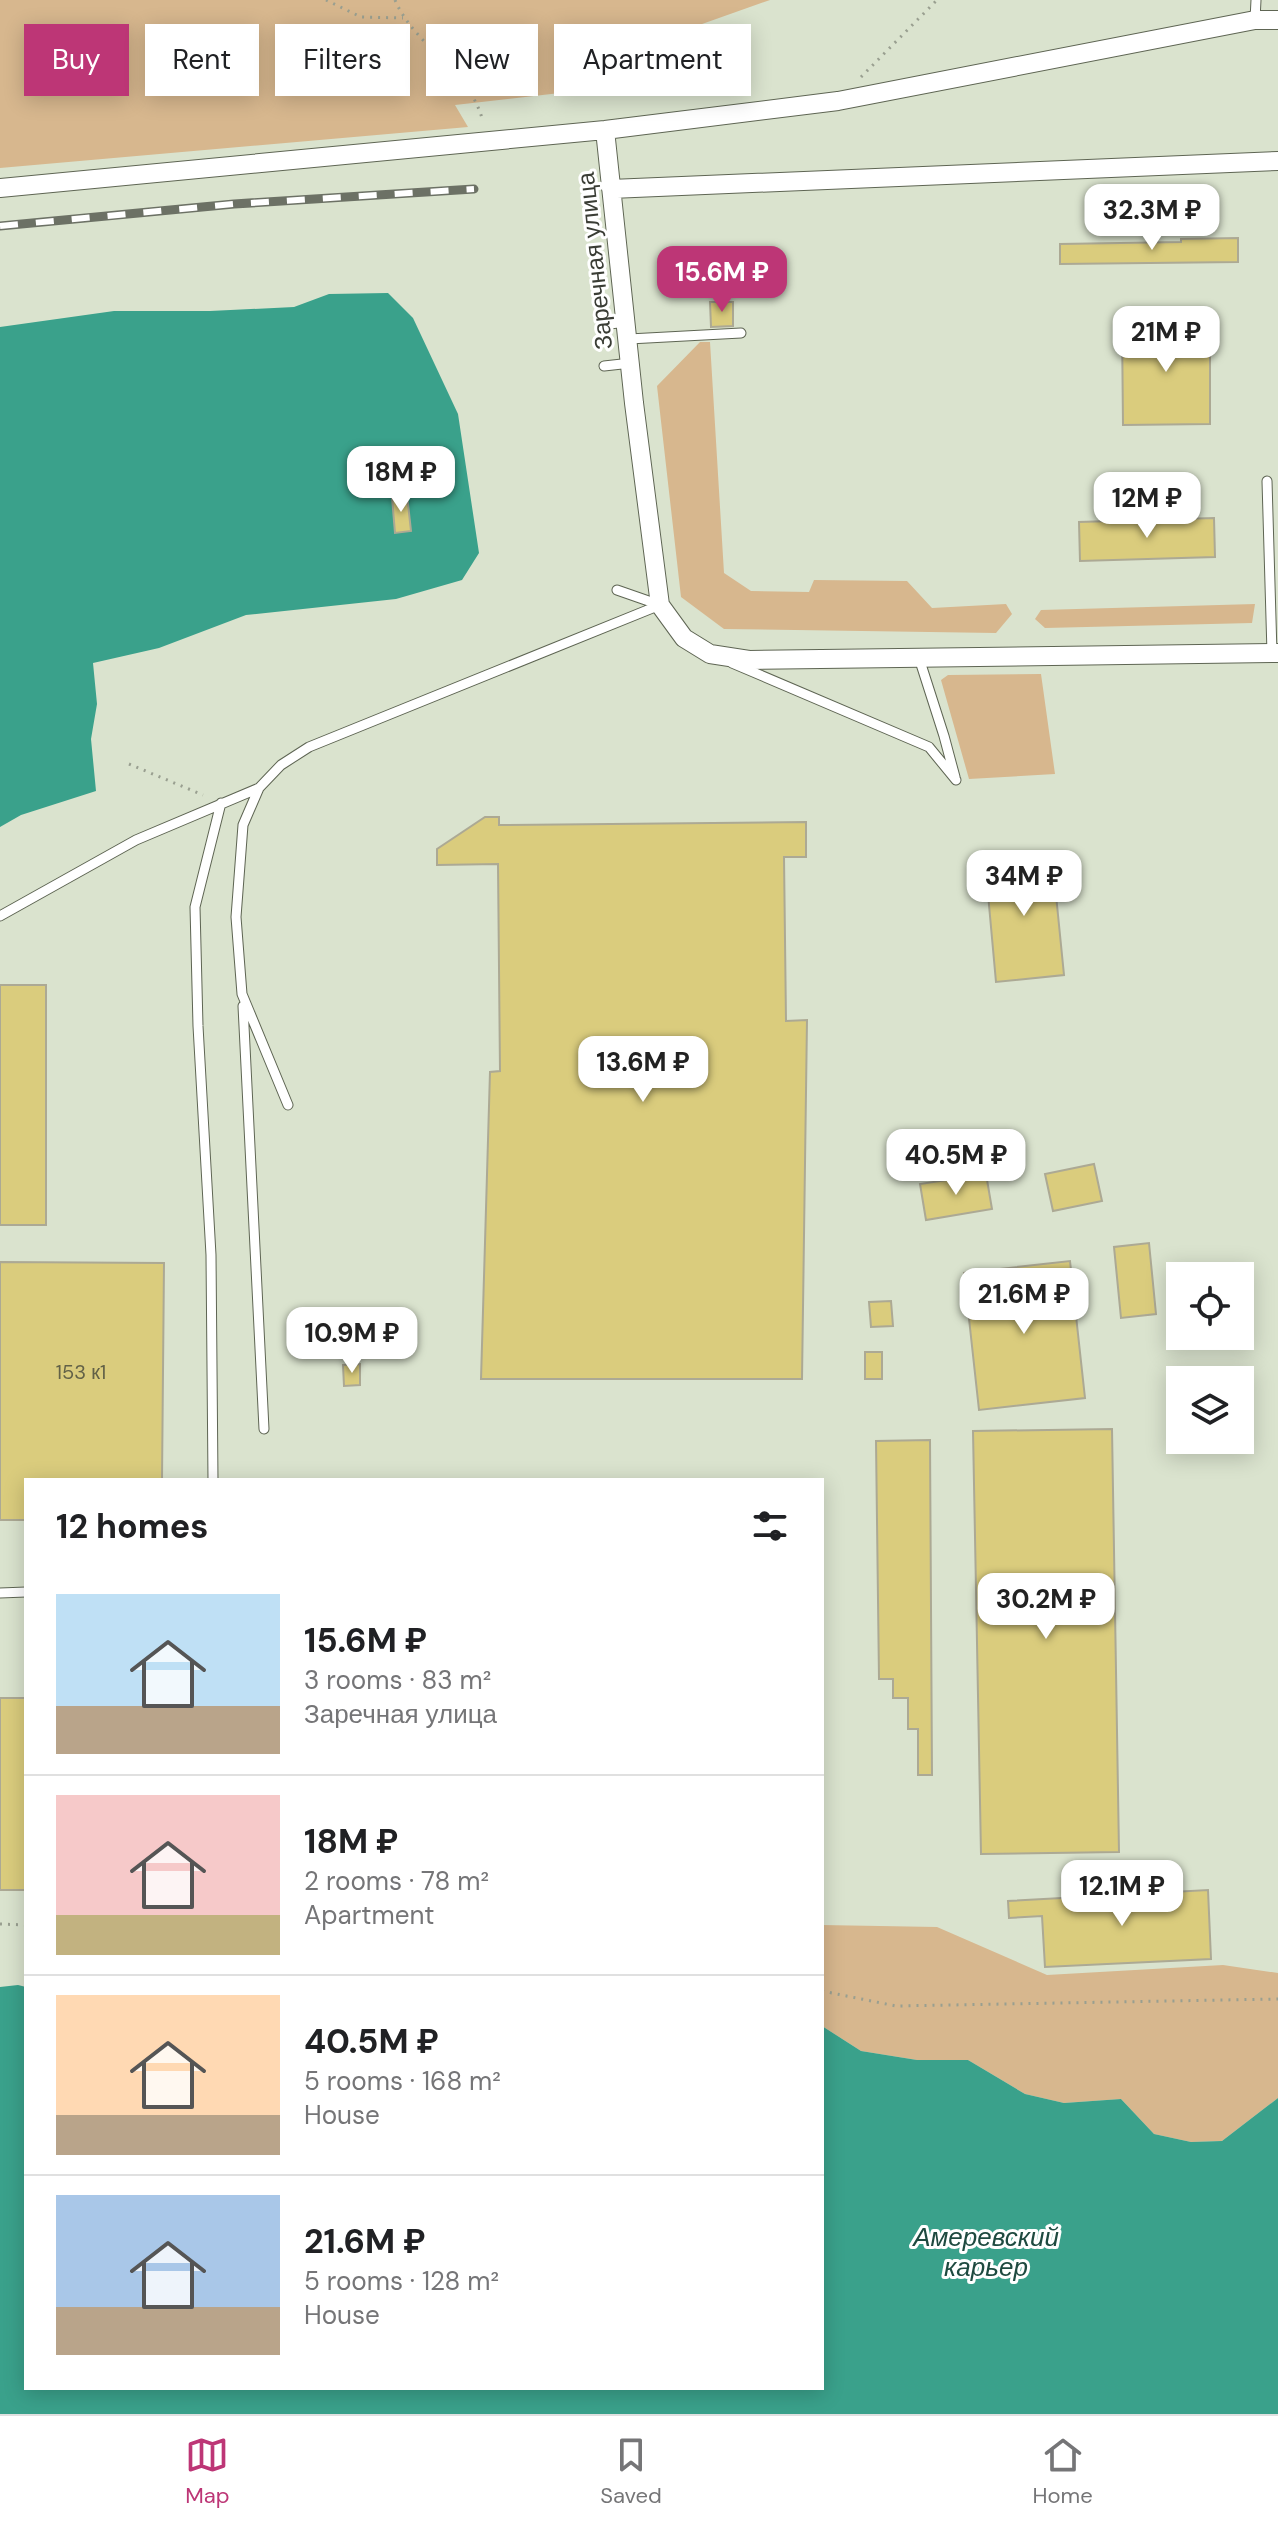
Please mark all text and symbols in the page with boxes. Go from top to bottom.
chip: Buy [24,24,129,96]
chip: Rent [145,24,259,96]
chip: Filters [275,24,410,96]
chip: New [426,24,538,96]
chip: Apartment [554,24,751,96]
street label: Заречная улица [570,170,619,351]
pin: 32.3M ₽ [1078,184,1226,252]
text: 32.3M ₽ [1102,193,1202,227]
pin: 15.6M ₽ [648,246,796,314]
text: 15.6M ₽ [675,255,769,289]
pin: 21M ₽ [1110,306,1222,374]
text: 21M ₽ [1131,315,1201,349]
pin: 18M ₽ [345,446,457,514]
text: 18M ₽ [365,455,437,489]
pin: 12M ₽ [1091,472,1203,540]
text: 12M ₽ [1112,481,1182,515]
pin: 34M ₽ [968,850,1080,918]
text: 34M ₽ [985,859,1063,893]
pin: 13.6M ₽ [569,1036,717,1104]
text: 13.6M ₽ [596,1045,690,1079]
pin: 40.5M ₽ [882,1129,1030,1197]
text: 40.5M ₽ [904,1138,1008,1172]
map controls [1166,1262,1254,1454]
button: locate [1166,1262,1254,1350]
pin: 21.6M ₽ [950,1268,1098,1336]
text: 21.6M ₽ [978,1277,1070,1311]
pin: 10.9M ₽ [278,1307,426,1375]
text: 10.9M ₽ [304,1316,400,1350]
house number: 153 к1 [56,1359,106,1385]
button: layers [1166,1366,1254,1454]
text: 12 homes [56,1504,208,1549]
icon: filters [748,1504,792,1548]
pin: 30.2M ₽ [972,1573,1120,1641]
text: 30.2M ₽ [996,1582,1096,1616]
text: 15.6M ₽ [304,1618,427,1663]
icon: home [120,1626,216,1722]
text: 3 rooms · 83 m² [304,1663,491,1697]
text: Заречная улица [304,1697,497,1731]
text: 18M ₽ [304,1819,398,1864]
icon: home [120,1827,216,1923]
pin: 12.1M ₽ [1048,1860,1196,1928]
text: 2 rooms · 78 m² [304,1864,489,1898]
text: 12.1M ₽ [1079,1869,1165,1903]
text: Apartment [304,1898,435,1932]
text: 40.5M ₽ [304,2019,439,2064]
icon: home [120,2027,216,2123]
text: 5 rooms · 168 m² [304,2064,501,2098]
text: House [304,2098,380,2132]
text: 21.6M ₽ [304,2219,425,2264]
water label: Амеревский карьер [911,2220,1059,2284]
icon: home [120,2227,216,2323]
text: 5 rooms · 128 m² [304,2264,499,2298]
text: House [304,2298,380,2332]
tab: Map [185,2433,230,2510]
tab: Saved [600,2433,662,2510]
tab: Home [1033,2433,1093,2510]

